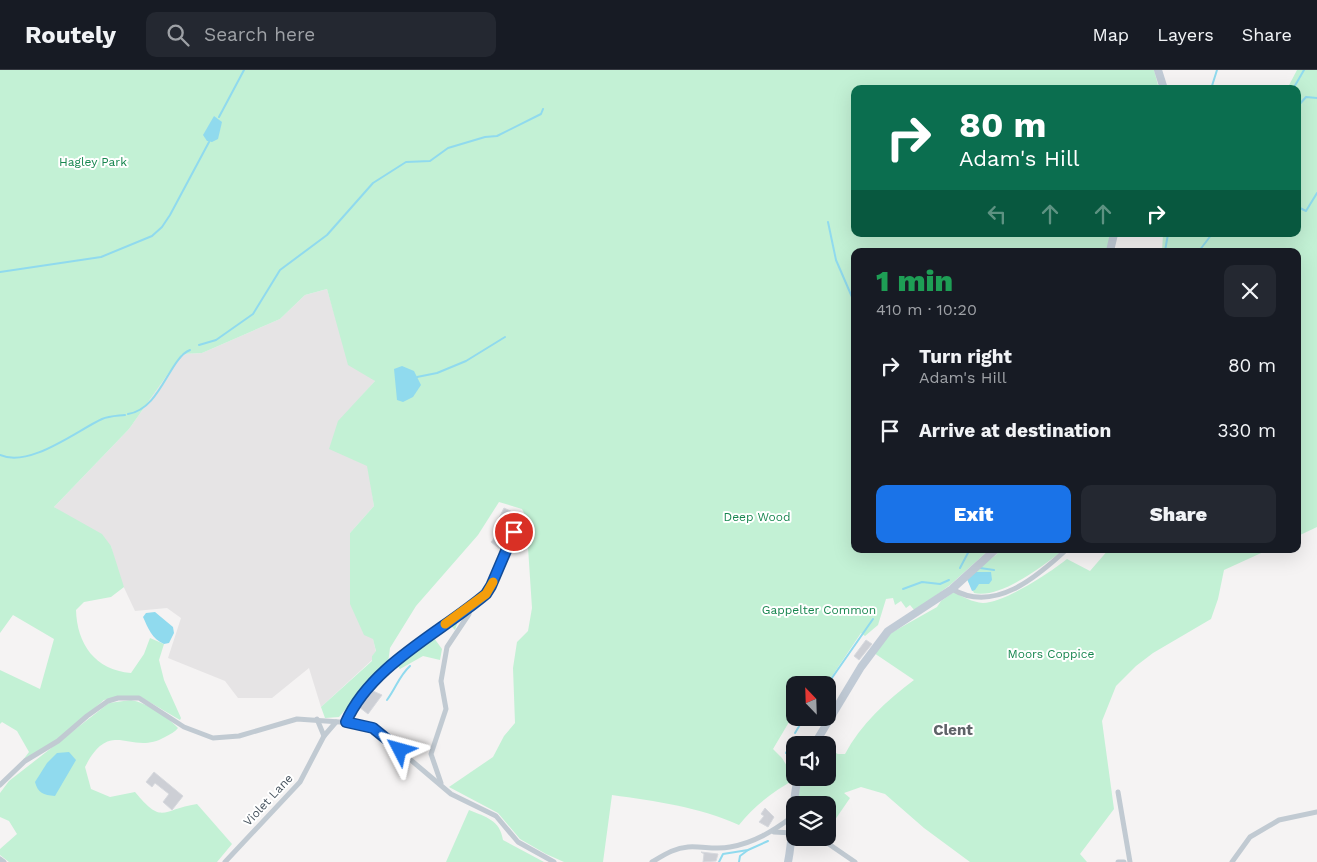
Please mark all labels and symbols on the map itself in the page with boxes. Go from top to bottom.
park label: Hagley Park [59,155,127,169]
park label: Deep Wood [724,510,790,524]
pin [493,511,535,553]
park label: Gappelter Common [762,603,876,617]
park label: Moors Coppice [1008,647,1095,661]
north arrow [786,676,836,726]
district label: Clent [933,721,973,739]
position arrow [373,723,425,775]
street label: Violet Lane [240,771,296,829]

